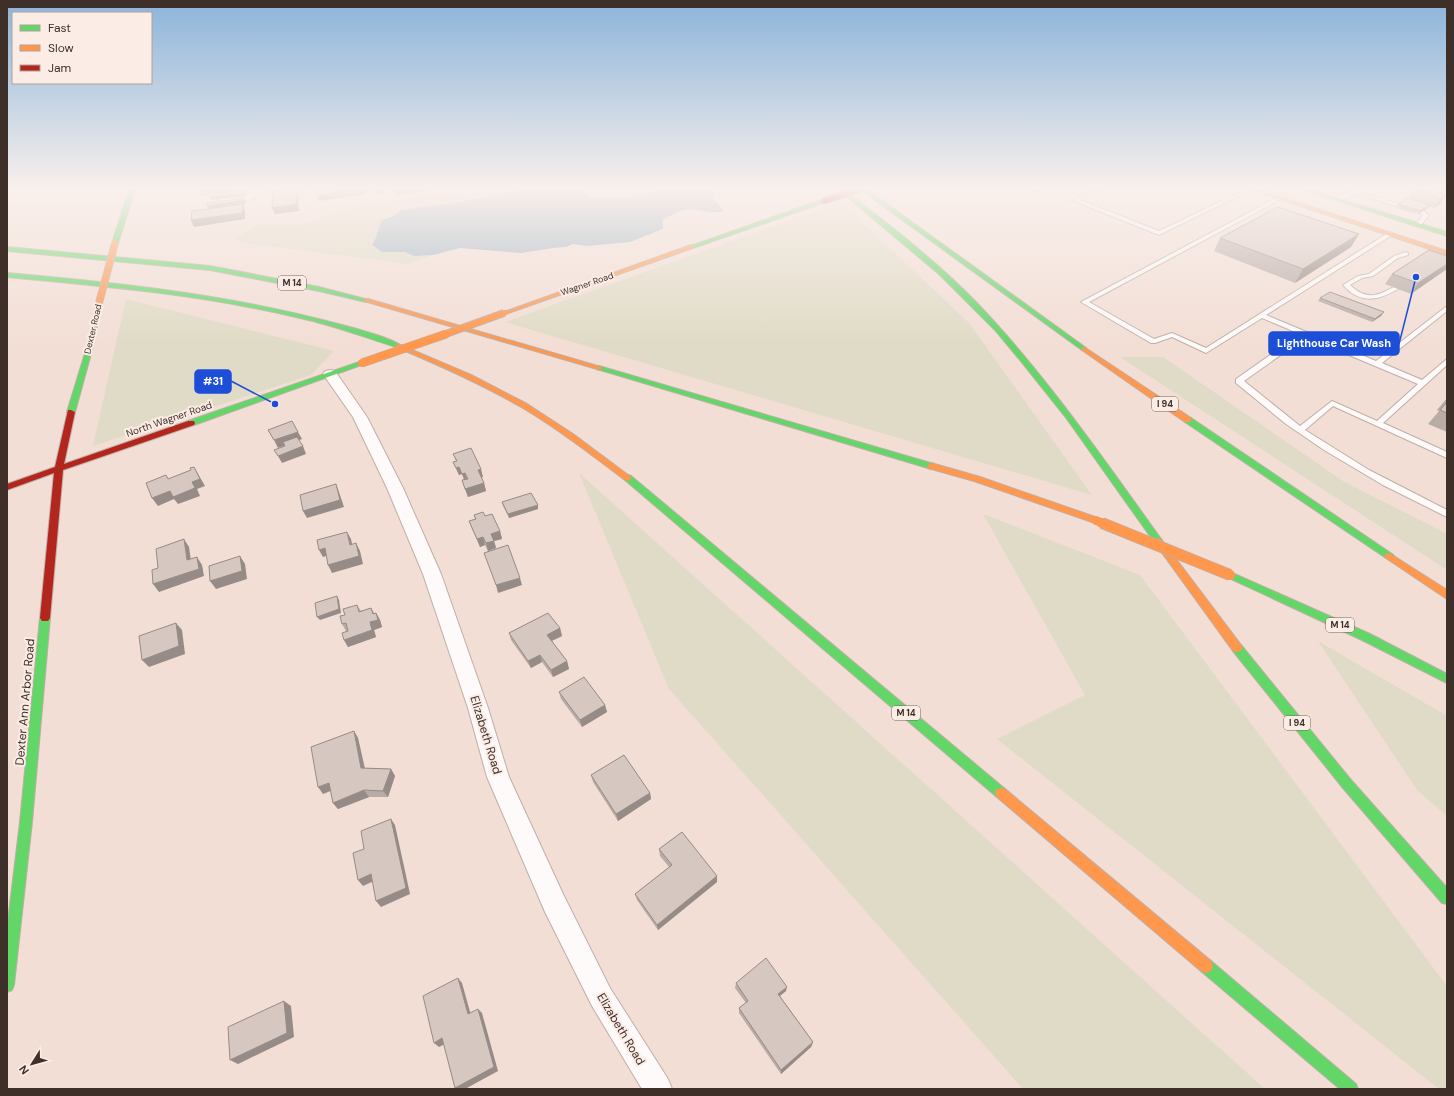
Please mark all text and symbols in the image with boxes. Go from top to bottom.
legend [12,12,152,84]
text: Fast [48,20,71,36]
text: Slow [48,40,74,56]
text: Jam [48,60,71,76]
street label: Wagner Road [559,269,615,299]
road number: M 14 [278,276,306,290]
street label: Dexter Road [81,303,105,355]
callout: Lighthouse Car Wash [1269,332,1399,355]
text: Lighthouse Car Wash [1277,336,1391,350]
callout: #31 [195,370,231,393]
text: #31 [203,374,223,388]
road number: I 94 [1152,397,1178,411]
street label: North Wagner Road [124,398,214,440]
road number: M 14 [1326,618,1354,632]
street label: Dexter Ann Arbor Road [11,638,39,766]
street label: Elizabeth Road [466,694,506,776]
road number: M 14 [892,706,920,720]
road number: I 94 [1284,716,1310,730]
street label: Elizabeth Road [593,990,649,1068]
north arrow [12,1044,52,1084]
text: N [16,1063,32,1077]

